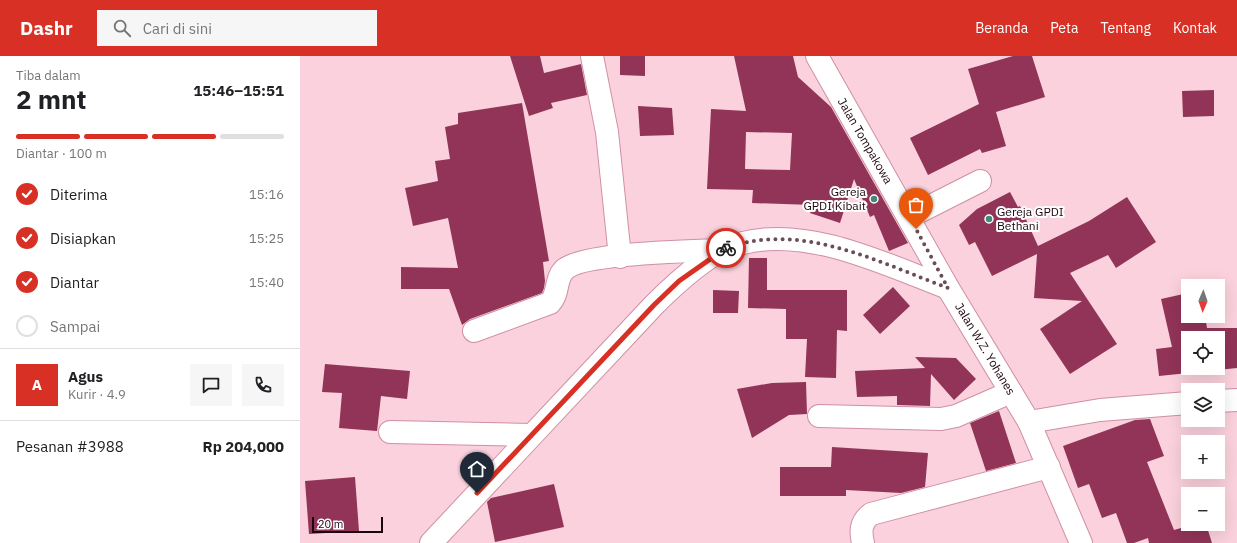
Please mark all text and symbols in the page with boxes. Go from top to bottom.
search box [97,10,377,46]
text: Dashr [20,16,73,40]
icon: search [111,17,133,39]
text: Cari di sini [143,19,212,38]
text: Beranda [975,19,1028,37]
text: Peta [1050,19,1078,37]
text: Tentang [1100,19,1151,37]
text: Kontak [1173,19,1217,37]
text: Tiba dalam [16,67,81,84]
text: 15:46–15:51 [193,81,284,100]
text: 2 mnt [16,82,86,116]
street label: Jalan Tompakowa [835,95,896,187]
text: Diantar · 100 m [16,145,107,162]
icon: check [16,183,38,205]
place label: Gereja GPDI Kibait [804,184,867,213]
text: Diterima [50,185,108,204]
text: 15:16 [249,186,284,203]
pin [899,188,933,229]
marker: Gereja GPDI Kibait [869,194,879,204]
icon: bag [905,194,927,216]
place label: Gereja GPDI Bethani [997,204,1064,233]
marker: Gereja GPDI Bethani [984,214,994,224]
icon: check [16,227,38,249]
courier [706,228,746,268]
text: Disiapkan [50,229,116,248]
text: 15:25 [249,230,284,247]
icon: bike [715,237,737,259]
icon: check [16,271,38,293]
text: Diantar [50,273,99,292]
text: 15:40 [249,274,284,291]
north arrow [1181,279,1225,323]
map controls [1181,279,1225,531]
street label: Jalan W.Z. Yohanes [952,300,1019,398]
text: Sampai [50,317,100,336]
button: locate [1181,331,1225,375]
button: chat [190,364,232,406]
button: phone [242,364,284,406]
text: Agus [68,367,103,386]
text: A [32,375,42,394]
button: layers [1181,383,1225,427]
text: Kurir · 4.9 [68,386,126,403]
button: + [1181,435,1225,479]
text: Pesanan #3988 [16,437,124,456]
text: Rp 204,000 [203,437,284,456]
pin [460,452,494,493]
icon: home [466,458,488,480]
button: − [1181,487,1225,531]
scale bar [312,515,383,534]
text: 20 m [318,517,343,531]

